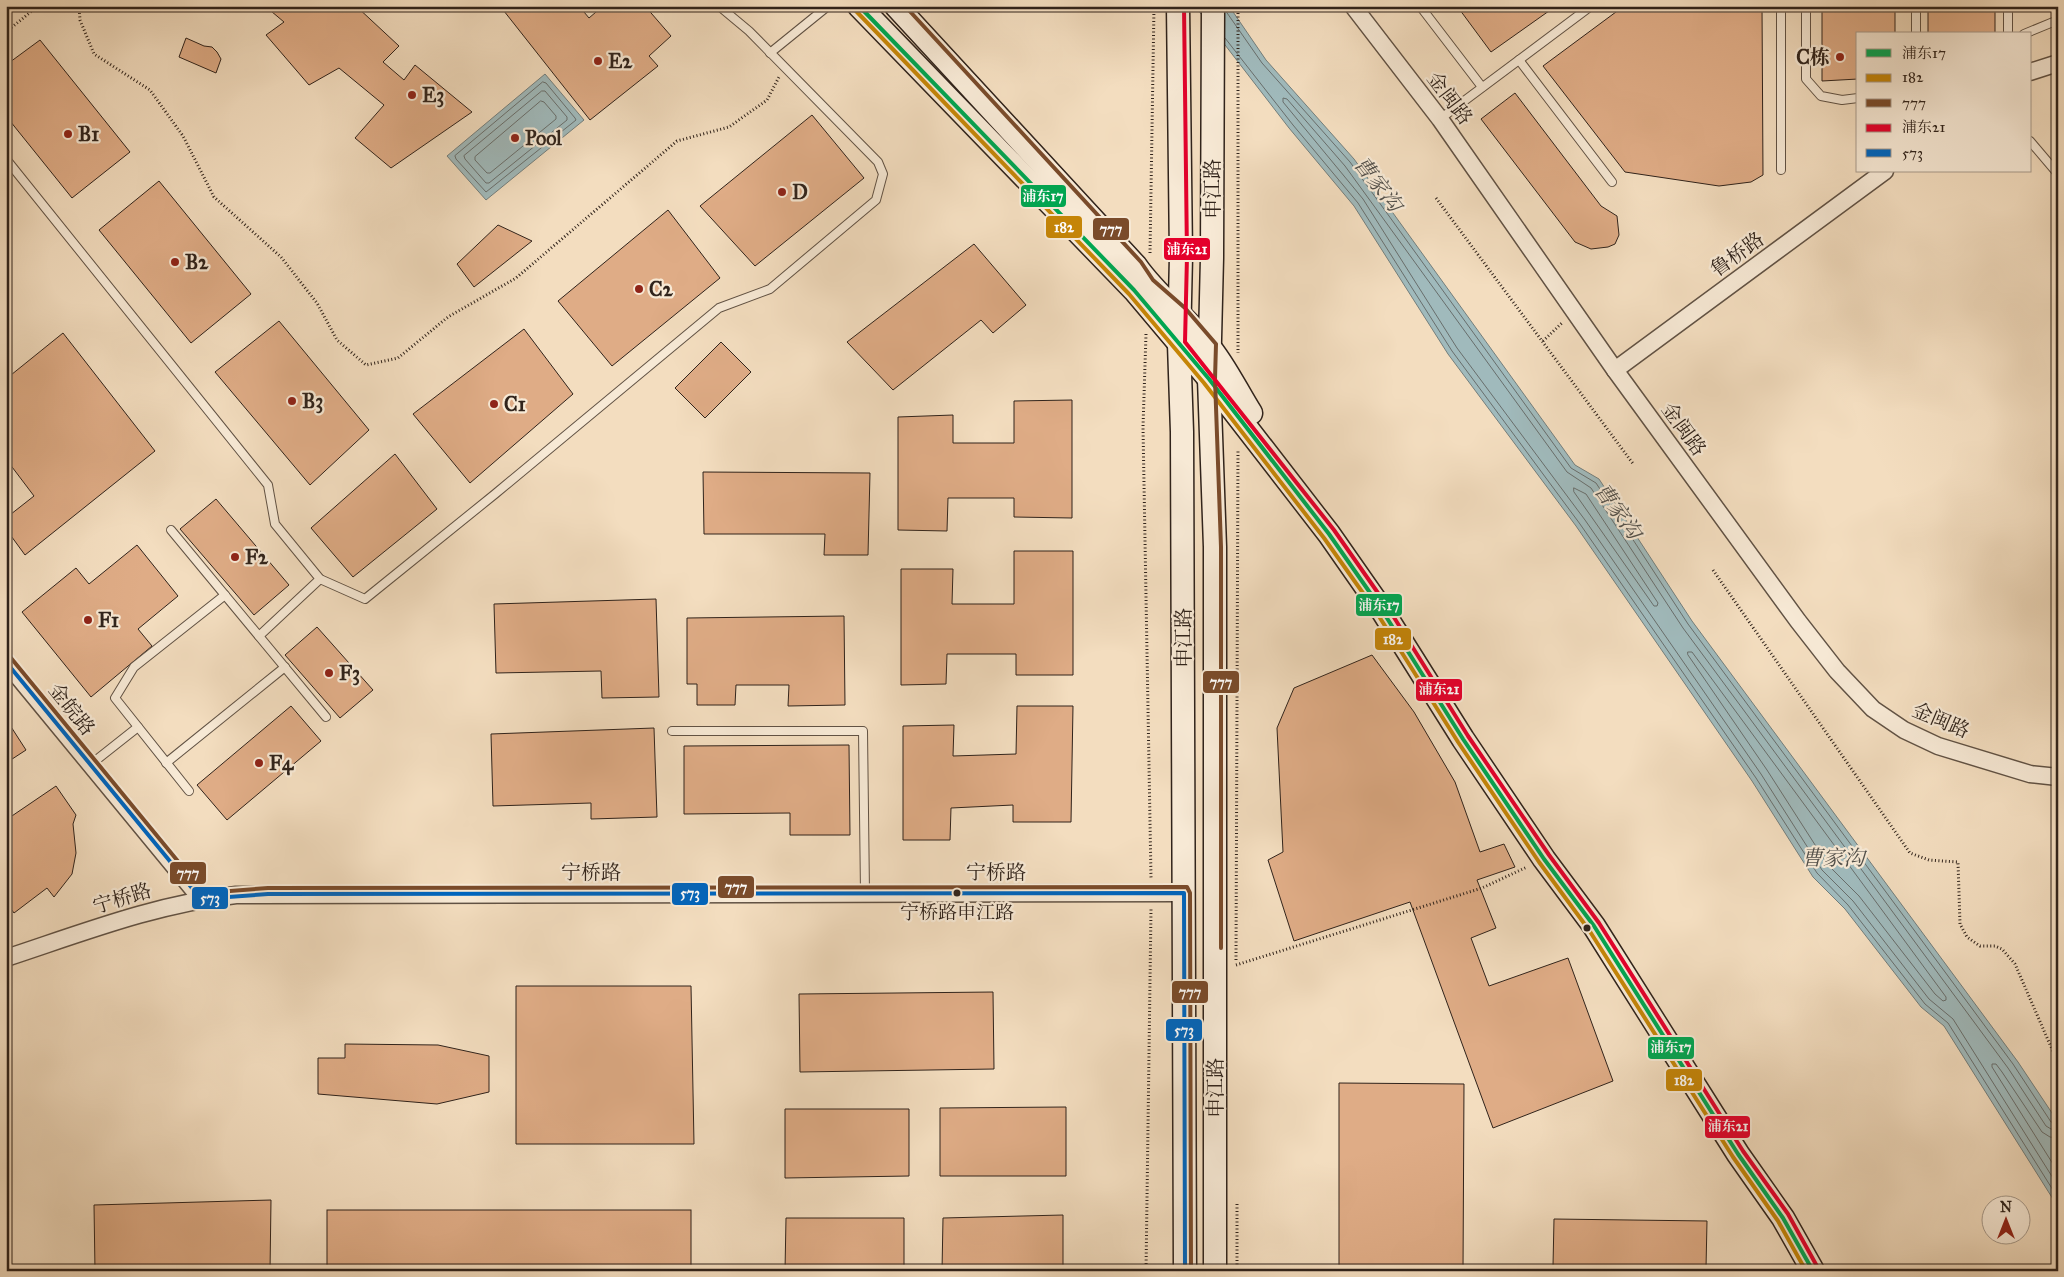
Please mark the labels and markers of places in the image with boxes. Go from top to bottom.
place label: C栋 [1796,45,1830,69]
place label: E2 [608,49,633,73]
marker: C栋 [1834,51,1846,63]
marker: E2 [592,55,604,67]
place label: E3 [422,83,444,108]
marker: E3 [406,89,418,101]
place label: B1 [78,122,99,146]
place label: Pool [525,126,562,150]
marker: B1 [62,128,74,140]
marker: Pool [509,132,521,144]
place label: D [792,180,808,204]
marker: D [776,186,788,198]
place label: B2 [185,250,209,274]
marker: B2 [169,256,181,268]
place label: C2 [649,277,674,301]
marker: C2 [633,283,645,295]
place label: B3 [302,389,323,414]
place label: C1 [504,392,526,416]
marker: B3 [286,395,298,407]
marker: C1 [488,398,500,410]
place label: F2 [245,545,269,569]
marker: F2 [229,551,241,563]
place label: F1 [98,608,119,632]
marker: F1 [82,614,94,626]
place label: F3 [339,661,360,686]
marker: F3 [323,667,335,679]
place label: F4 [269,751,294,776]
marker: F4 [253,757,265,769]
marker: 宁桥路申江路 [952,888,962,898]
place label: 宁桥路申江路 [900,901,1014,924]
unlabelled marker [1582,923,1592,933]

